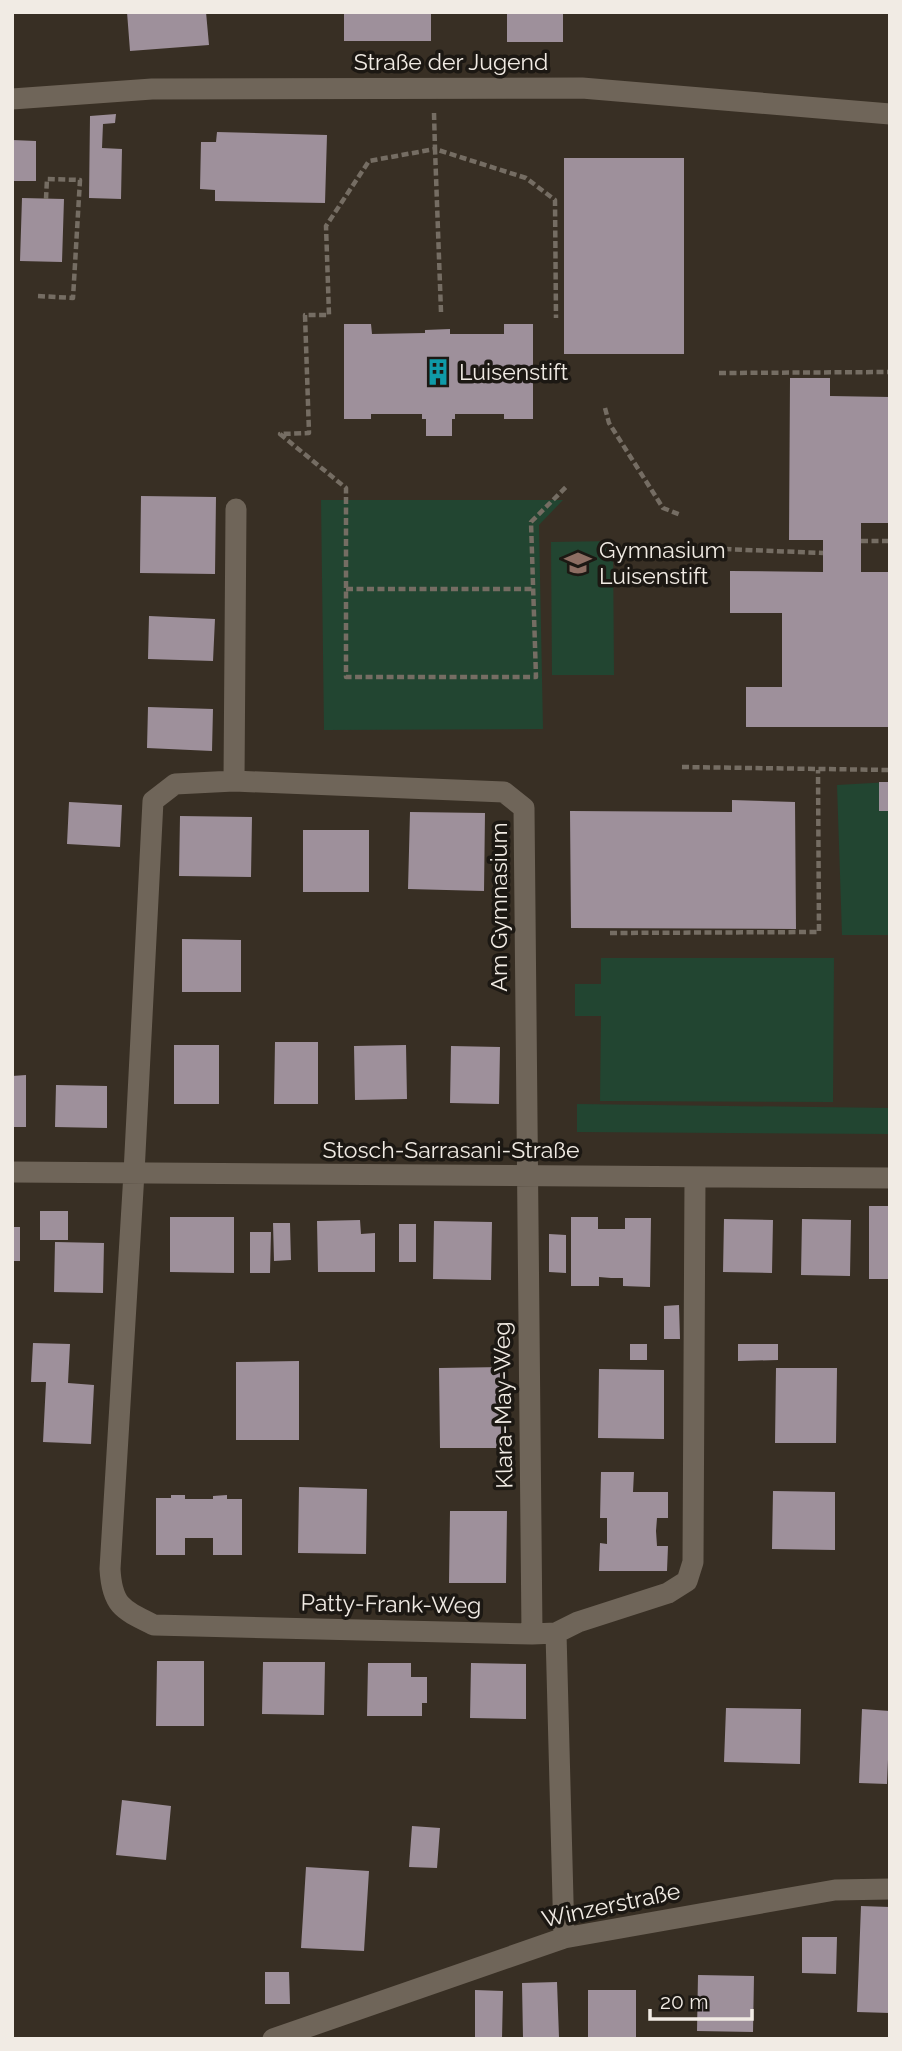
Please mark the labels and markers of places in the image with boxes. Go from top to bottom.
building icon: Luisenstift [423,357,453,387]
place label: Luisenstift [459,358,568,385]
place label: Gymnasium Luisenstift [599,536,726,589]
school or university icon: Gymnasium Luisenstift [563,548,593,578]

